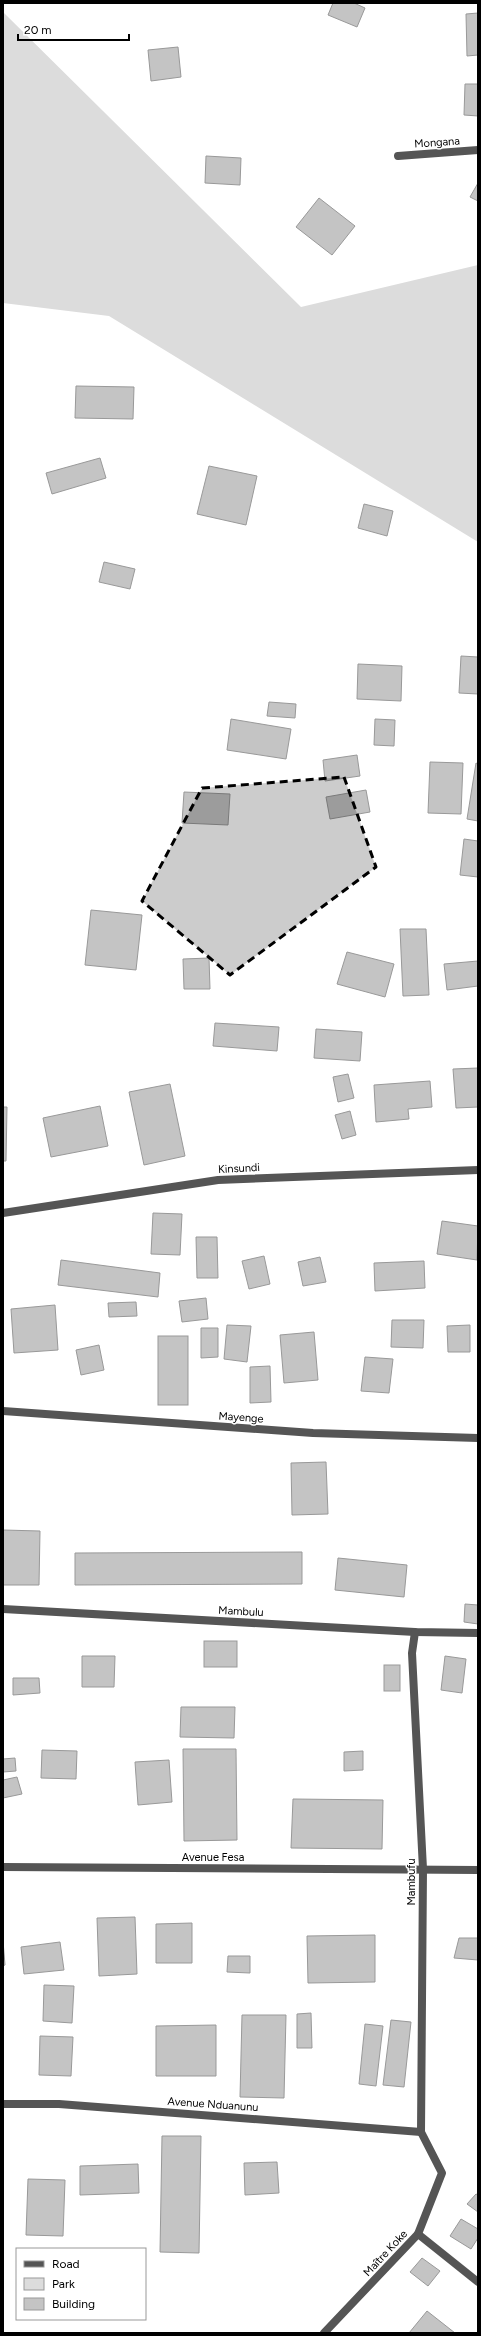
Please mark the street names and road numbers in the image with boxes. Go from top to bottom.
street label: Mongana [414,134,460,151]
street label: Kinsundi [218,1161,260,1176]
street label: Mayenge [218,1409,264,1426]
street label: Mambulu [218,1604,264,1619]
street label: Avenue Fesa [182,1851,244,1864]
street label: Mambufu [405,1858,418,1906]
street label: Avenue Nduanunu [167,2095,259,2114]
street label: Maître Koke [361,2228,410,2279]

